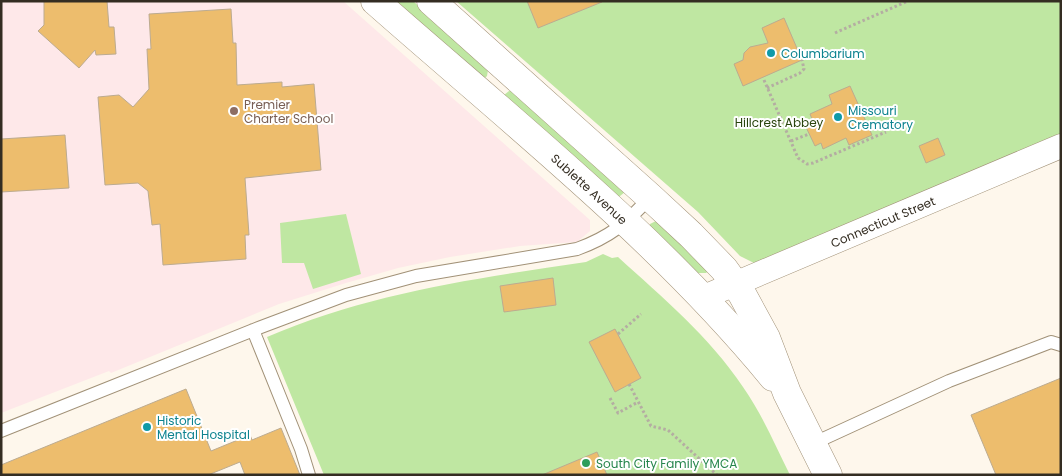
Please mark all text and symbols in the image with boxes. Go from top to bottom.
place label: Columbarium [781,45,865,62]
marker: Columbarium [765,47,777,59]
place label: Premier Charter School [244,96,333,127]
place label: Missouri Crematory [848,102,913,133]
marker: Premier Charter School [228,105,240,117]
marker: Missouri Crematory [832,111,844,123]
park label: Hillcrest Abbey [735,114,824,131]
street label: Sublette Avenue [548,150,631,228]
street label: Connecticut Street [828,192,938,251]
place label: Historic Mental Hospital [157,412,250,443]
marker: Historic Mental Hospital [141,421,153,433]
place label: South City Family YMCA [596,455,737,472]
marker: South City Family YMCA [580,457,592,469]

